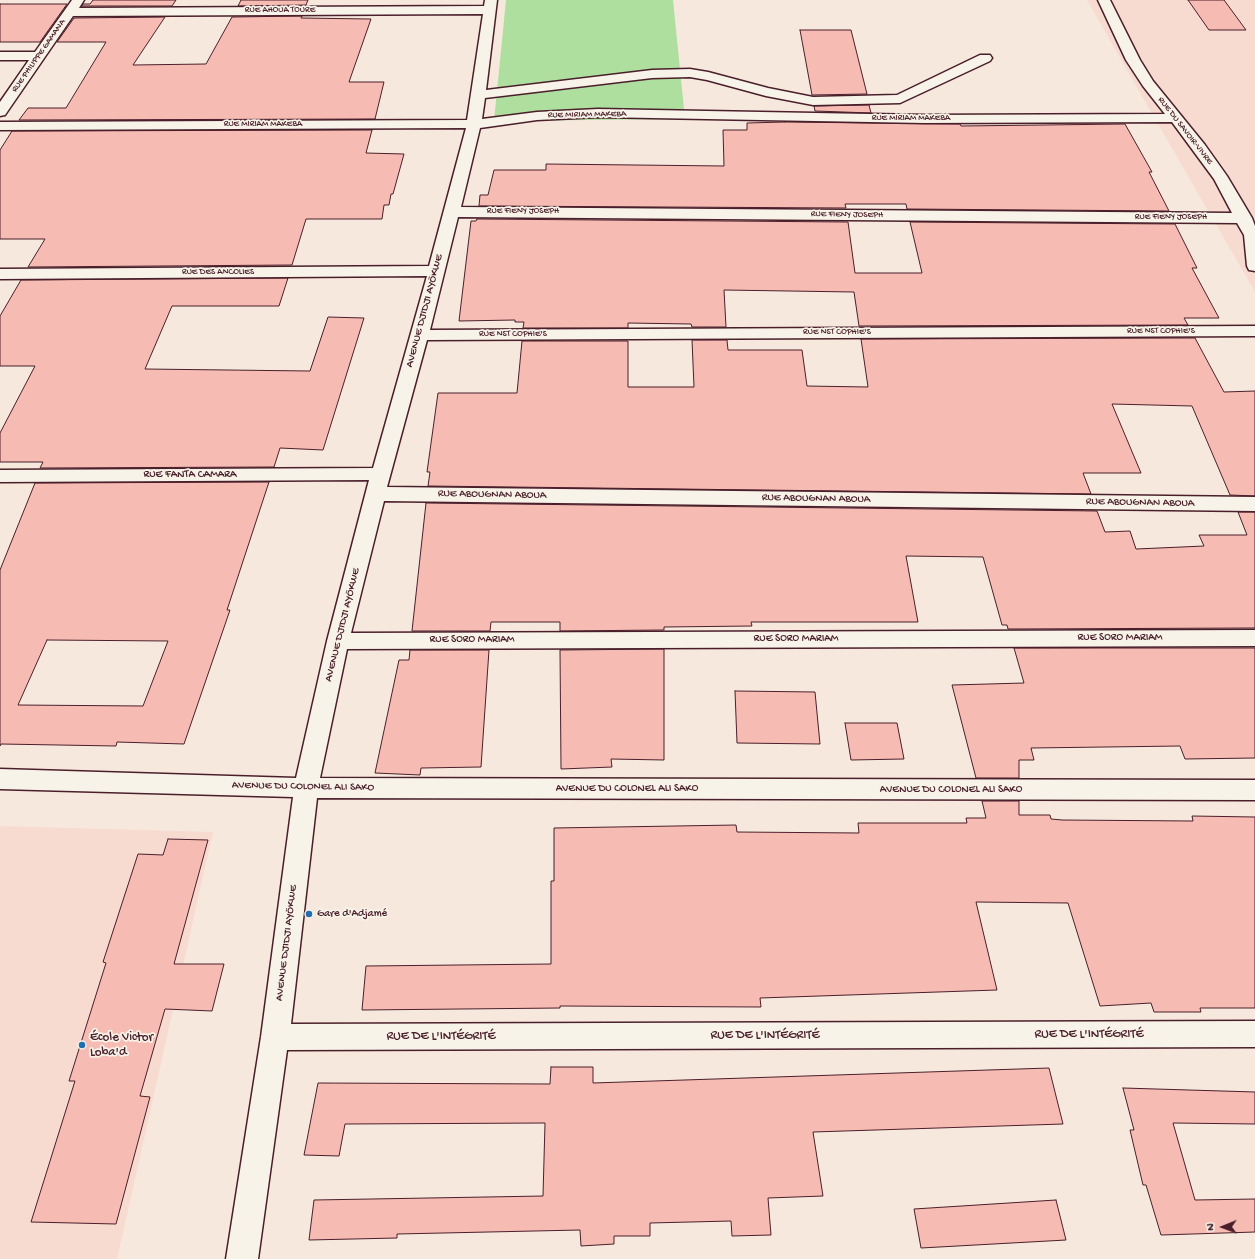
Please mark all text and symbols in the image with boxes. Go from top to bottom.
street label: RUE AHOUA TOURE [245,6,315,16]
street label: RUE PHILIPPE GAMANA [10,17,68,95]
street label: RUE DU SAVOIR-VIVRE [1155,95,1215,167]
street label: RUE MIRIAM MAKEBA [548,109,626,121]
street label: RUE MIRIAM MAKEBA [872,114,950,124]
street label: RUE MIRIAM MAKEBA [224,120,302,130]
street label: RUE FIENY JOSEPH [487,207,559,217]
street label: RUE FIENY JOSEPH [811,209,883,221]
street label: RUE FIENY JOSEPH [1135,213,1207,223]
street label: AVENUE DJIDJI AYÖKWE [404,253,446,369]
street label: RUE DES ANCOLIES [182,268,254,278]
street label: RUE NST COPHIE'S [1127,327,1195,337]
street label: RUE NST COPHIE'S [803,328,871,338]
street label: RUE NST COPHIE'S [479,330,547,340]
street label: RUE FANTA CAMARA [143,468,237,482]
street label: RUE ABOUGNAN ABOUA [438,487,546,503]
street label: RUE ABOUGNAN ABOUA [762,491,870,507]
street label: RUE ABOUGNAN ABOUA [1086,495,1194,511]
street label: AVENUE DJIDJI AYÖKWE [322,567,364,683]
street label: RUE SORO MARIAM [1078,631,1162,645]
street label: RUE SORO MARIAM [754,632,838,646]
street label: RUE SORO MARIAM [430,633,514,647]
street label: AVENUE DU COLONEL ALI SAKO [232,779,374,795]
street label: AVENUE DU COLONEL ALI SAKO [556,782,698,796]
street label: AVENUE DU COLONEL ALI SAKO [880,783,1022,797]
street label: AVENUE DJIDJI AYÖKWE [273,884,301,1002]
place label: Gare d'Adjamé [317,907,387,921]
marker: Gare d'Adjamé [304,909,314,919]
street label: RUE DE L'INTÉGRITÉ [1034,1027,1144,1043]
street label: RUE DE L'INTÉGRITÉ [710,1028,820,1044]
street label: RUE DE L'INTÉGRITÉ [386,1029,496,1045]
place label: École Victor Loba'd [90,1030,153,1061]
marker: École Victor Loba'd [77,1040,87,1050]
north arrow [1203,1207,1243,1247]
text: N [1205,1224,1217,1231]

